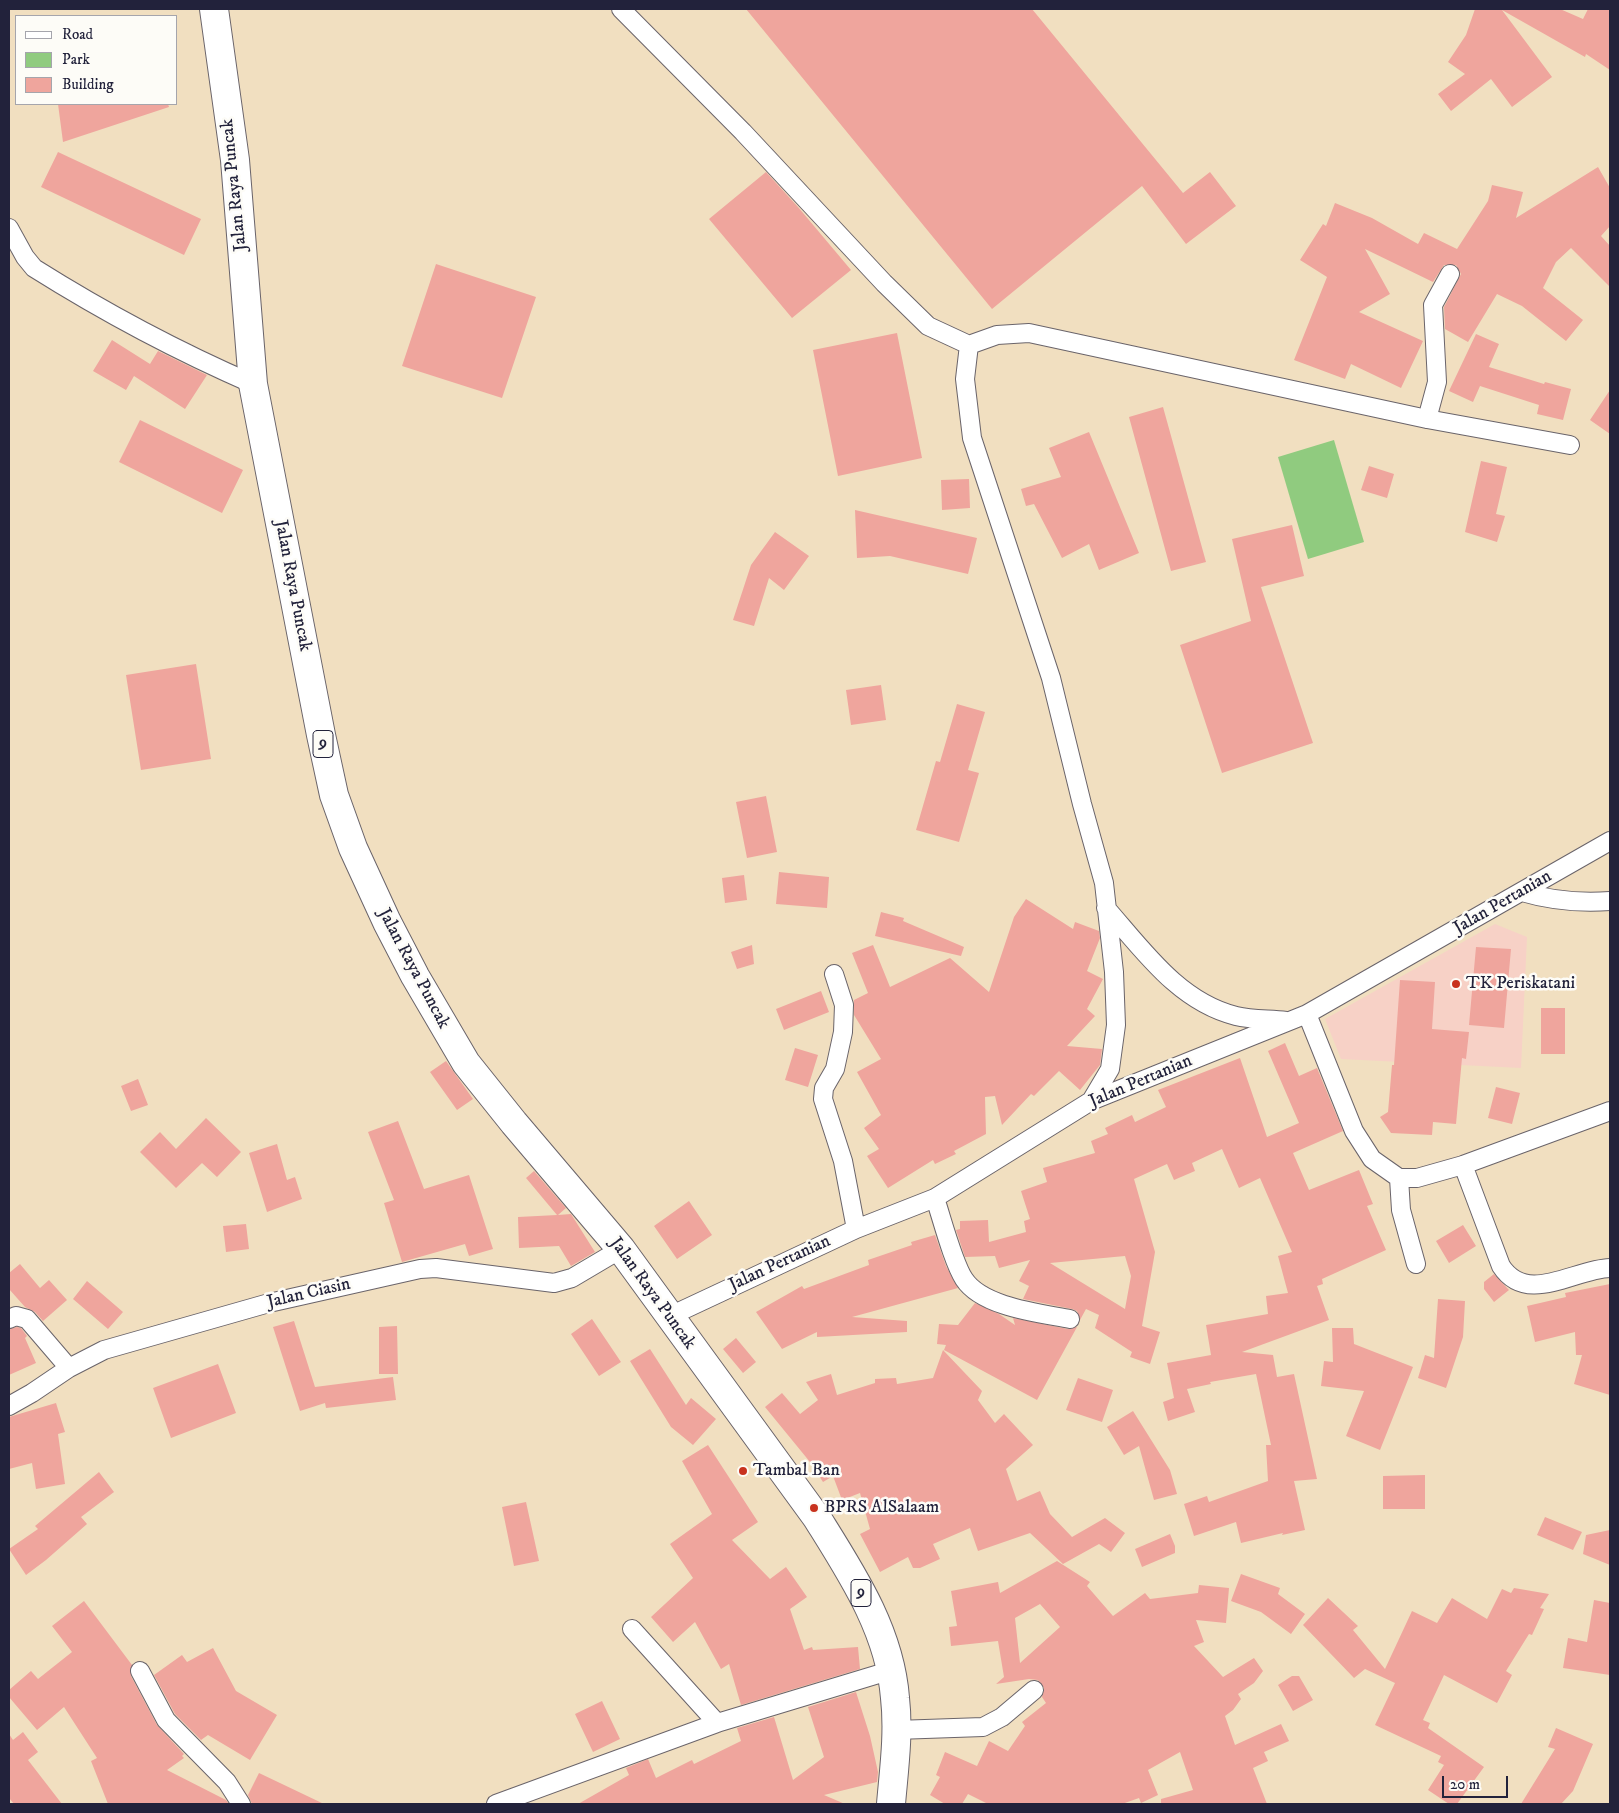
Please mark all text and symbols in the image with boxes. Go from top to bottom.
legend [15,15,178,105]
text: Road [62,25,93,44]
text: Park [62,50,90,69]
text: Building [62,75,114,94]
street label: Jalan Raya Puncak [217,118,253,252]
street label: Jalan Raya Puncak [269,519,315,653]
road number: 9 [313,731,333,758]
street label: Jalan Pertanian [1450,866,1556,940]
street label: Jalan Raya Puncak [372,905,454,1033]
place label: TK Periskatani [1466,973,1575,995]
marker: TK Periskatani [1450,978,1462,990]
street label: Jalan Pertanian [1086,1051,1196,1113]
street label: Jalan Pertanian [726,1231,834,1297]
street label: Jalan Raya Puncak [604,1234,700,1354]
street label: Jalan Ciasin [265,1274,353,1314]
place label: Tambal Ban [753,1460,840,1482]
marker: Tambal Ban [737,1465,749,1477]
place label: BPRS AlSalaam [824,1497,939,1519]
marker: BPRS AlSalaam [808,1502,820,1514]
road number: 9 [851,1580,871,1606]
scale bar [1444,1766,1510,1798]
text: 20 m [1450,1775,1480,1794]

